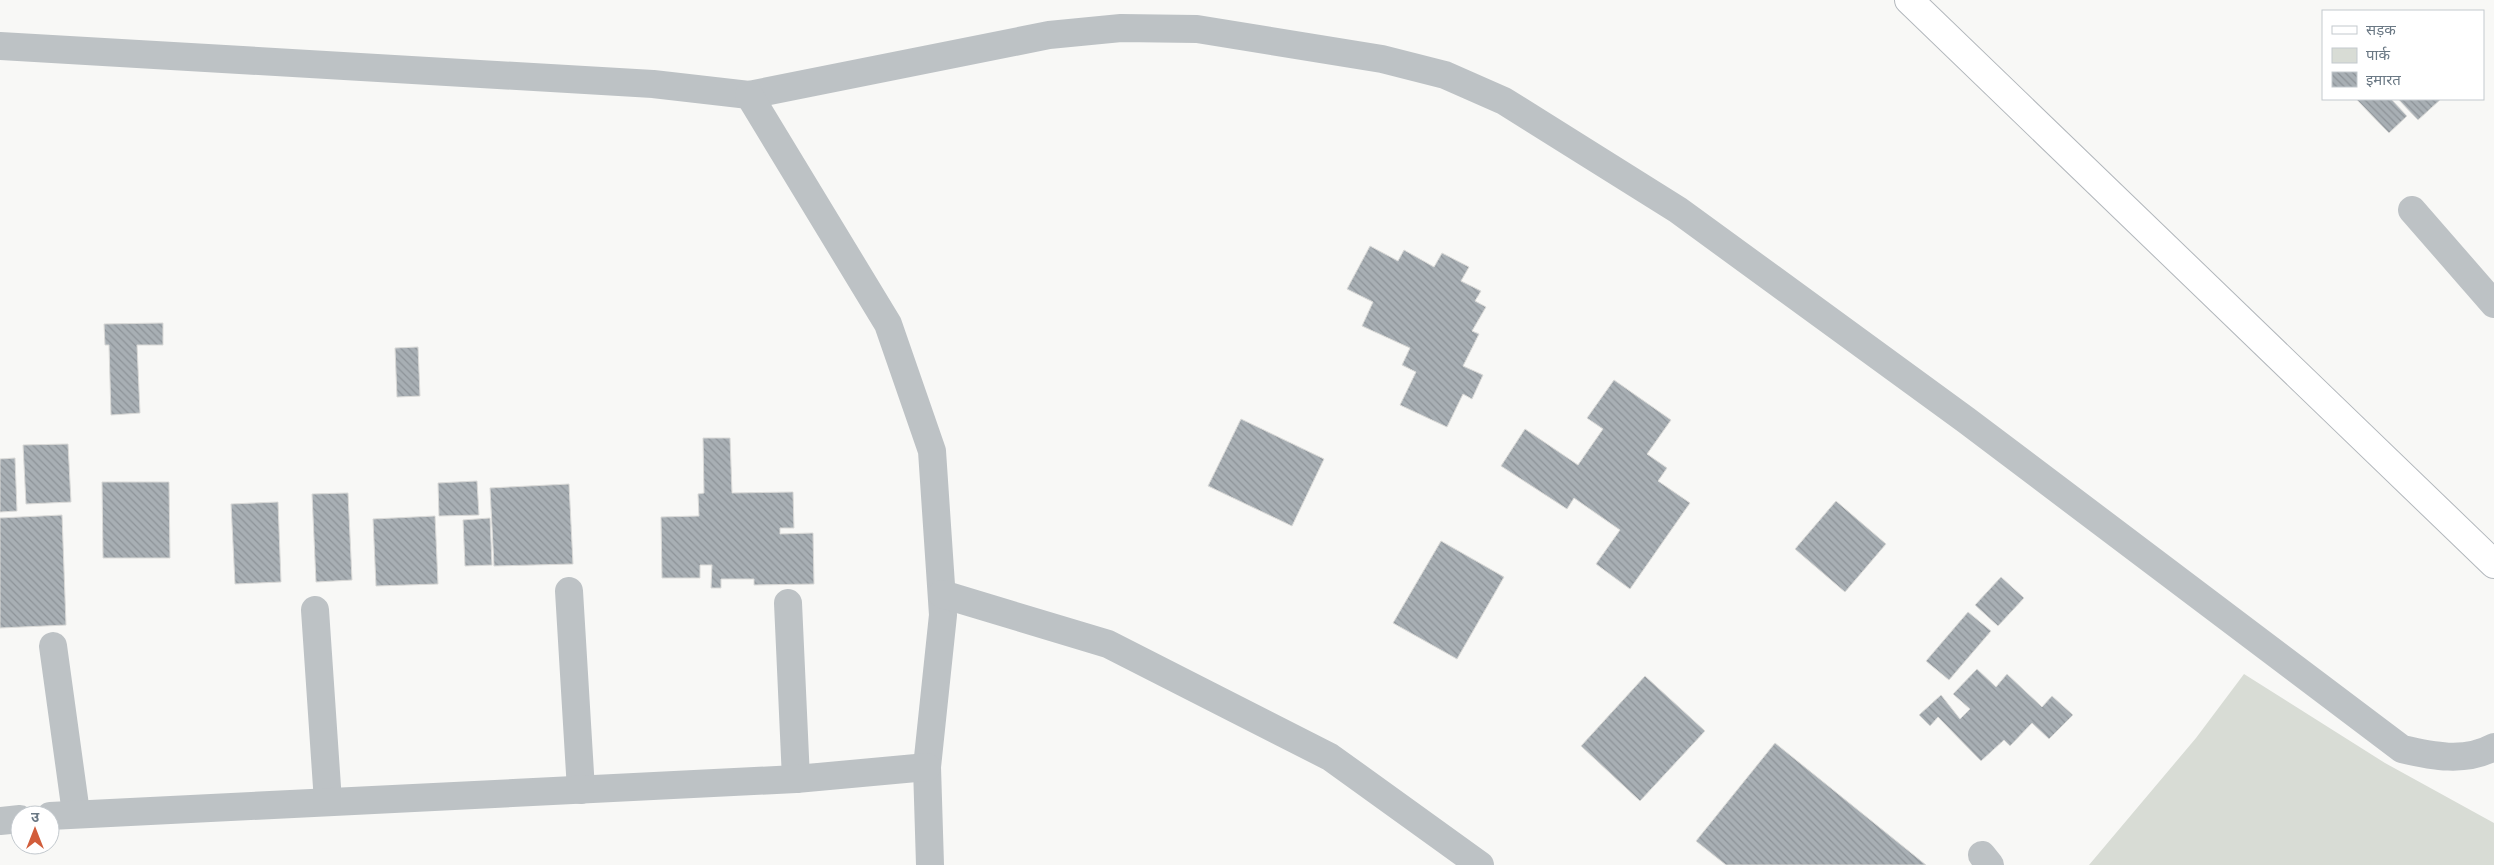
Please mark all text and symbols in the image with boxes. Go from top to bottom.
legend [2322,10,2484,100]
text: सड़क [2366,21,2396,39]
text: पार्क [2366,46,2390,64]
text: इमारत [2366,71,2401,89]
north arrow [10,805,60,855]
text: उ [31,809,40,826]

